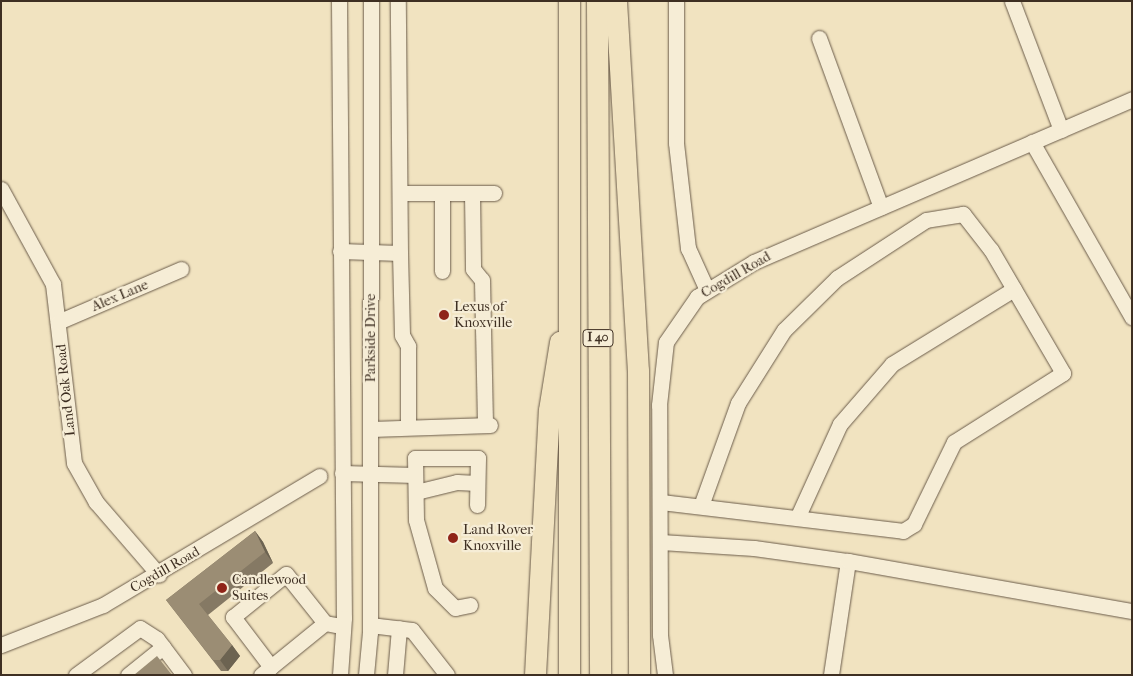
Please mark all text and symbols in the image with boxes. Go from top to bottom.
street label: Cogdill Road [698,248,774,302]
street label: Alex Lane [89,277,151,315]
street label: Parkside Drive [363,294,379,382]
place label: Lexus of Knoxville [454,299,512,332]
marker: Lexus of Knoxville [438,309,450,321]
road number: I 40 [582,328,614,348]
street label: Land Oak Road [53,343,79,437]
place label: Land Rover Knoxville [463,522,533,554]
marker: Land Rover Knoxville [447,532,459,544]
street label: Cogdill Road [127,543,203,597]
place label: Candlewood Suites [232,572,306,604]
marker: Candlewood Suites [216,582,228,594]

